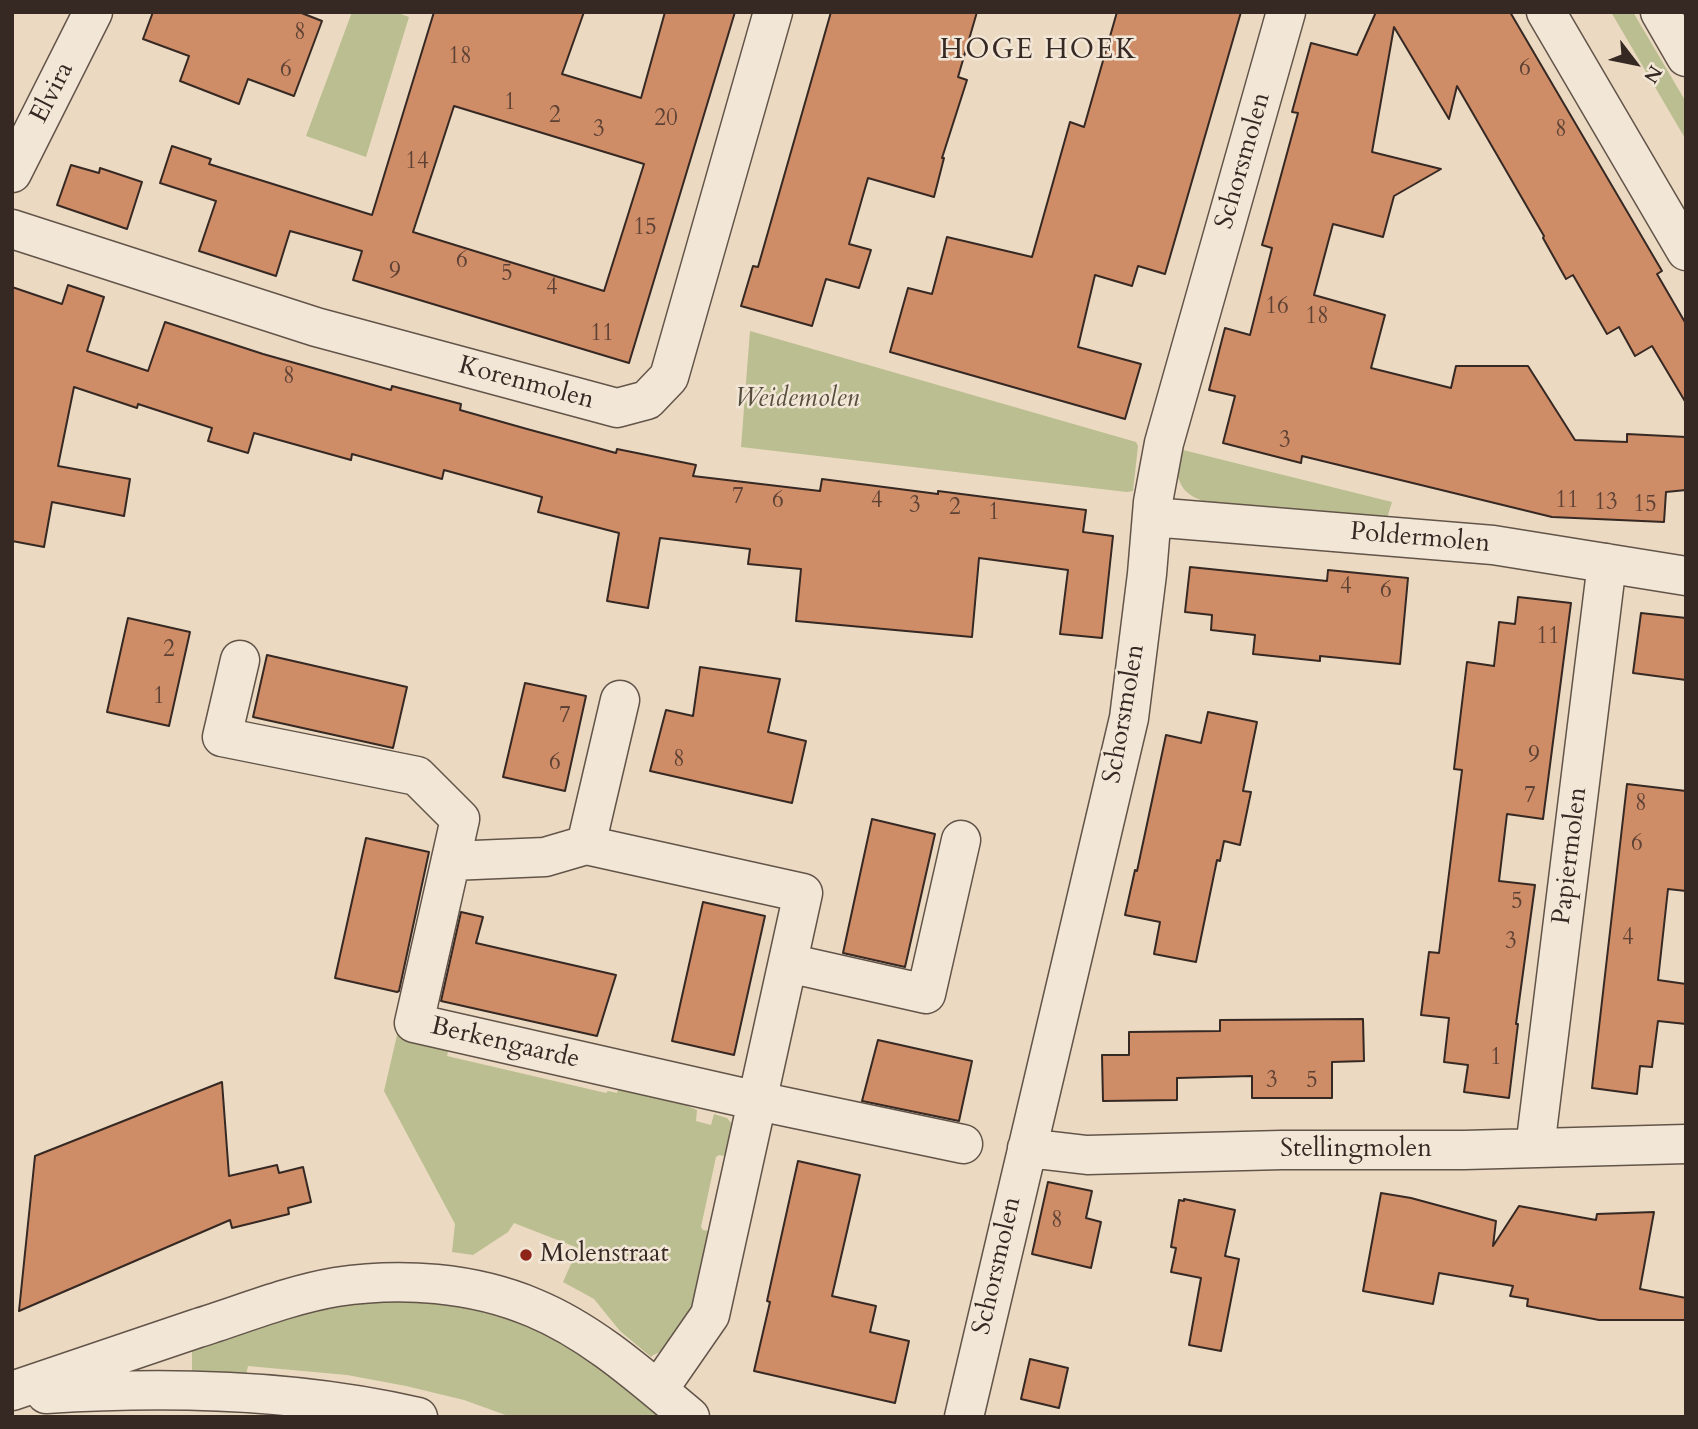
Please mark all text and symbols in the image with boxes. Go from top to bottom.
house number: 8 [294,20,306,48]
north arrow [1600,28,1670,98]
district label: HOGE HOEK [941,35,1137,69]
house number: 18 [448,44,472,72]
house number: 6 [1519,56,1531,84]
street label: Elvira [25,57,81,129]
house number: 6 [280,57,292,85]
text: N [1637,60,1668,88]
street label: Schorsmolen [1210,89,1278,233]
house number: 1 [504,90,516,118]
house number: 2 [549,103,561,131]
house number: 20 [654,106,678,134]
house number: 3 [593,117,605,145]
house number: 8 [1555,117,1567,145]
house number: 14 [405,149,429,177]
house number: 15 [633,215,657,243]
house number: 6 [456,248,468,276]
house number: 9 [389,259,401,287]
house number: 5 [501,261,513,289]
house number: 4 [546,275,558,303]
house number: 16 [1265,294,1289,322]
house number: 18 [1305,304,1329,332]
house number: 11 [590,321,614,349]
street label: Korenmolen [455,351,597,417]
house number: 8 [283,364,295,392]
park label: Weidemolen [735,384,859,416]
house number: 3 [1279,428,1291,456]
house number: 7 [732,484,744,512]
house number: 6 [772,488,784,516]
house number: 4 [871,488,883,516]
house number: 11 [1555,488,1579,516]
house number: 13 [1594,490,1618,518]
house number: 15 [1633,492,1657,520]
house number: 3 [909,493,921,521]
house number: 2 [949,495,961,523]
house number: 1 [988,500,1000,528]
street label: Poldermolen [1349,517,1491,561]
house number: 4 [1340,574,1352,602]
house number: 6 [1380,578,1392,606]
house number: 11 [1536,624,1560,652]
house number: 2 [163,637,175,665]
street label: Schorsmolen [1097,642,1153,786]
house number: 1 [153,684,165,712]
house number: 7 [559,703,571,731]
house number: 9 [1528,743,1540,771]
house number: 8 [673,747,685,775]
house number: 6 [549,750,561,778]
house number: 7 [1524,783,1536,811]
street label: Papiermolen [1547,785,1595,927]
house number: 8 [1635,791,1647,819]
house number: 6 [1631,831,1643,859]
house number: 5 [1511,889,1523,917]
house number: 4 [1622,925,1634,953]
house number: 3 [1505,929,1517,957]
street label: Berkengaarde [428,1012,582,1076]
house number: 1 [1490,1045,1502,1073]
house number: 3 [1266,1068,1278,1096]
house number: 5 [1306,1068,1318,1096]
street label: Stellingmolen [1280,1134,1432,1166]
street label: Schorsmolen [967,1194,1029,1338]
house number: 8 [1051,1208,1063,1236]
place label: Molenstraat [540,1239,669,1271]
marker: Molenstraat [518,1247,534,1263]

